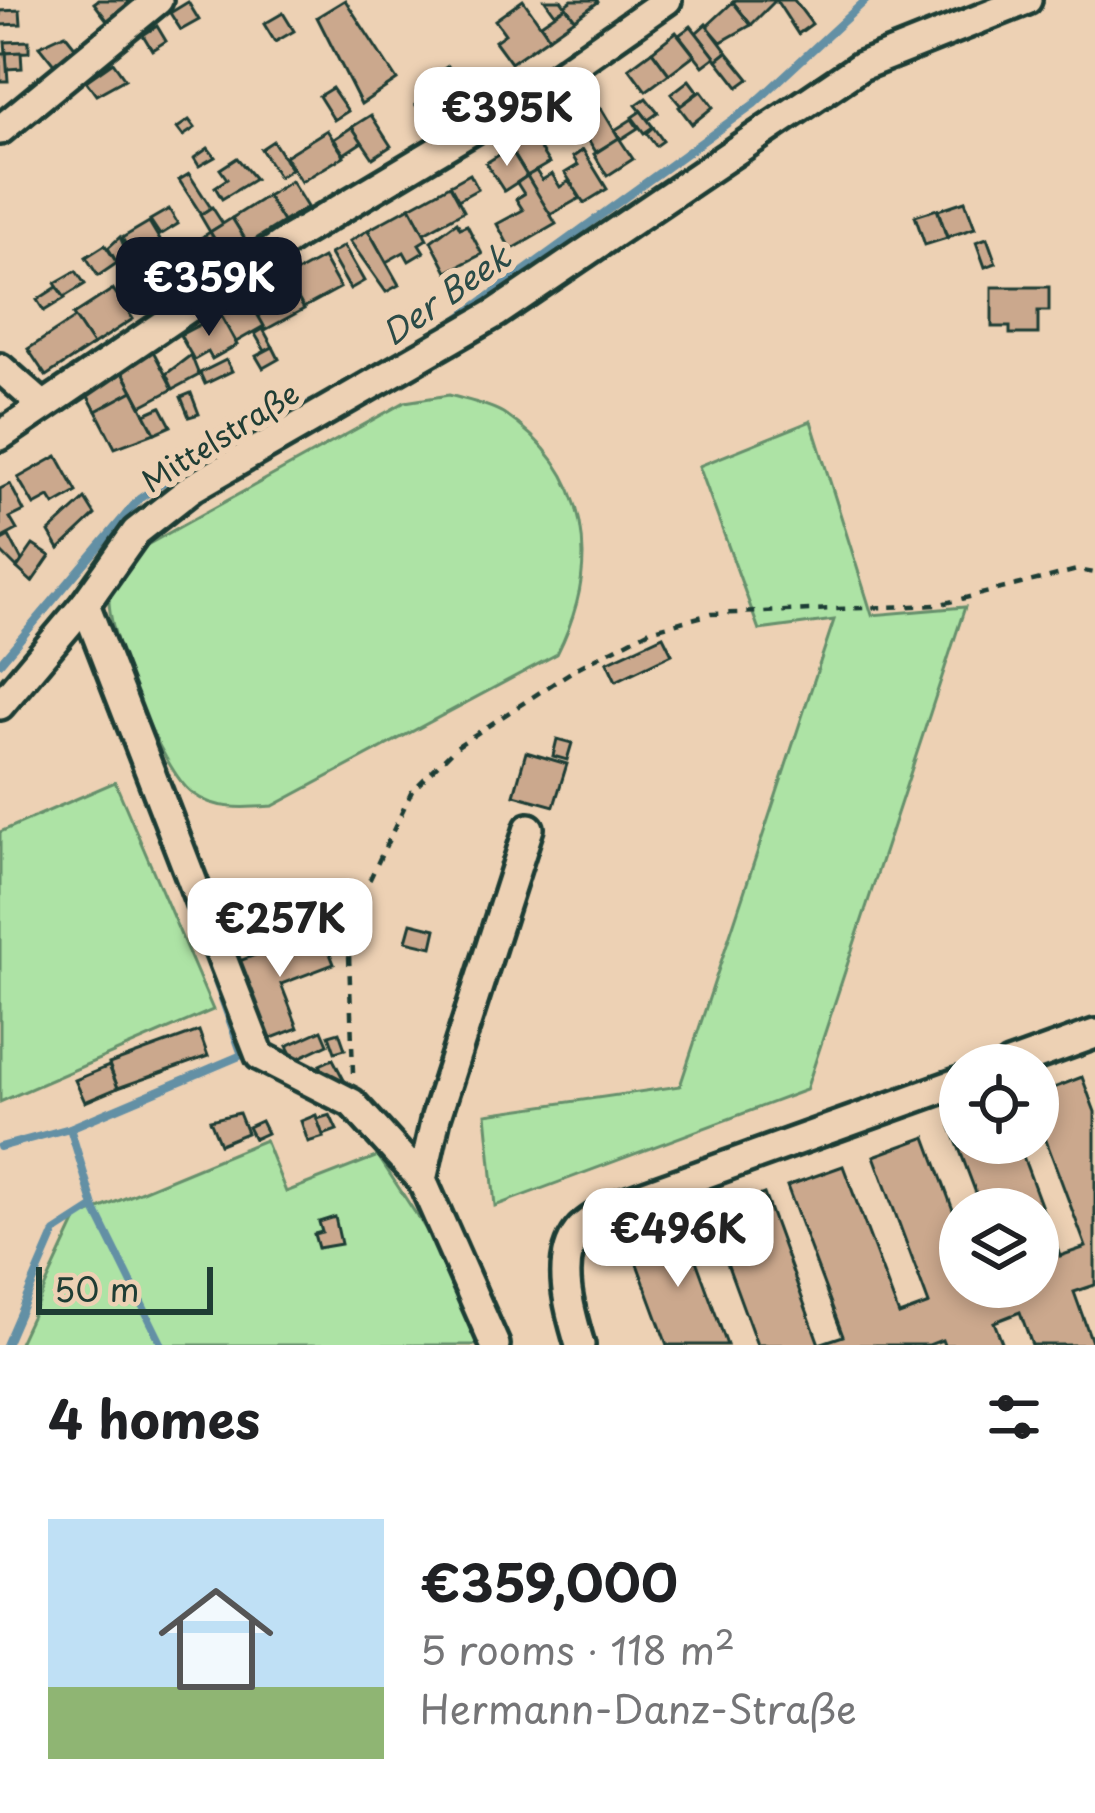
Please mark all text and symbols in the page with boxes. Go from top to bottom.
pin: €395K [423,67,591,169]
text: €395K [441,76,573,135]
water label: Der Beek [370,230,521,356]
pin: €359K [125,237,293,339]
text: €359K [143,246,275,305]
street label: Mittelstraße [132,370,307,502]
pin: €257K [196,878,364,980]
text: €257K [214,887,346,946]
map controls [939,1044,1059,1308]
button: locate [939,1044,1059,1164]
pin: €496K [594,1188,762,1290]
button: layers [939,1188,1059,1308]
text: €496K [610,1197,746,1256]
scale bar [36,1261,213,1314]
text: 50 m [54,1263,140,1313]
text: 4 homes [48,1379,260,1456]
icon: filters [981,1384,1047,1450]
text: €359,000 [420,1542,678,1619]
icon: home [144,1567,288,1711]
text: 5 rooms · 118 m² [420,1619,735,1678]
text: Hermann-Danz-Straße [420,1678,857,1737]

